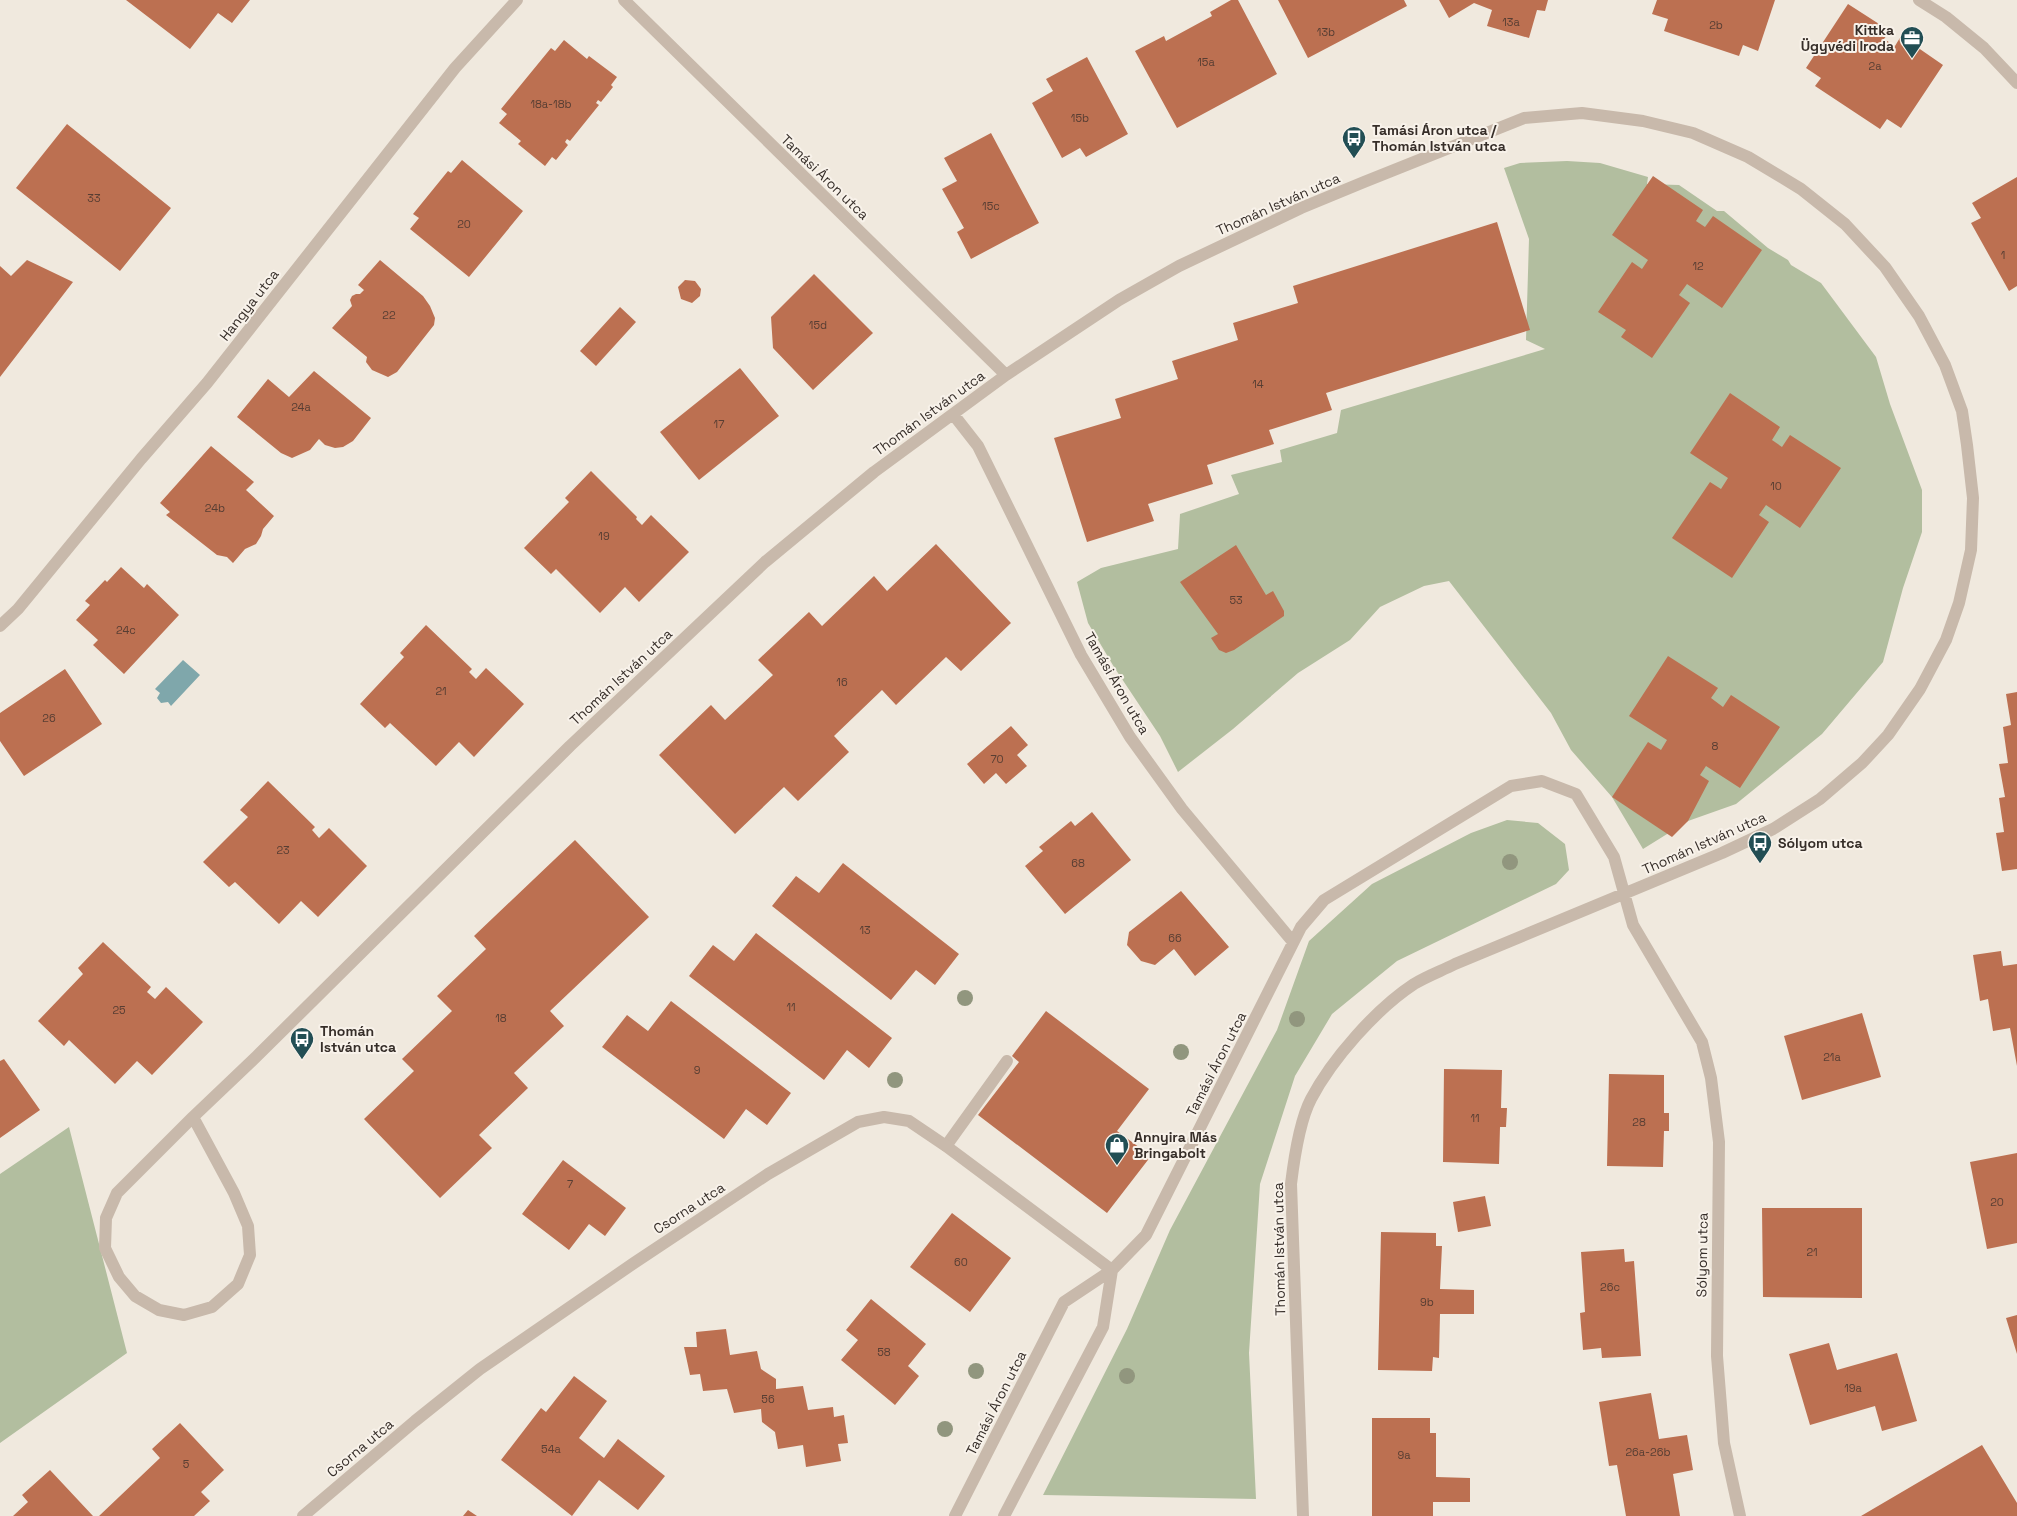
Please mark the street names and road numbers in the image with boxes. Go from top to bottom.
street label: Tamási Áron utca [777,131,873,223]
street label: Thomán István utca [1213,169,1343,239]
street label: Hangya utca [215,265,283,345]
street label: Thomán István utca [870,366,988,460]
street label: Thomán István utca [566,625,676,729]
street label: Tamási Áron utca [1080,629,1154,737]
street label: Thomán István utca [1639,808,1769,878]
street label: Tamási Áron utca [1182,1009,1250,1119]
street label: Csorna utca [650,1178,728,1238]
street label: Thomán István utca [1269,1182,1289,1316]
street label: Sólyom utca [1692,1212,1712,1298]
street label: Tamási Áron utca [962,1348,1030,1458]
street label: Csorna utca [323,1415,397,1481]

